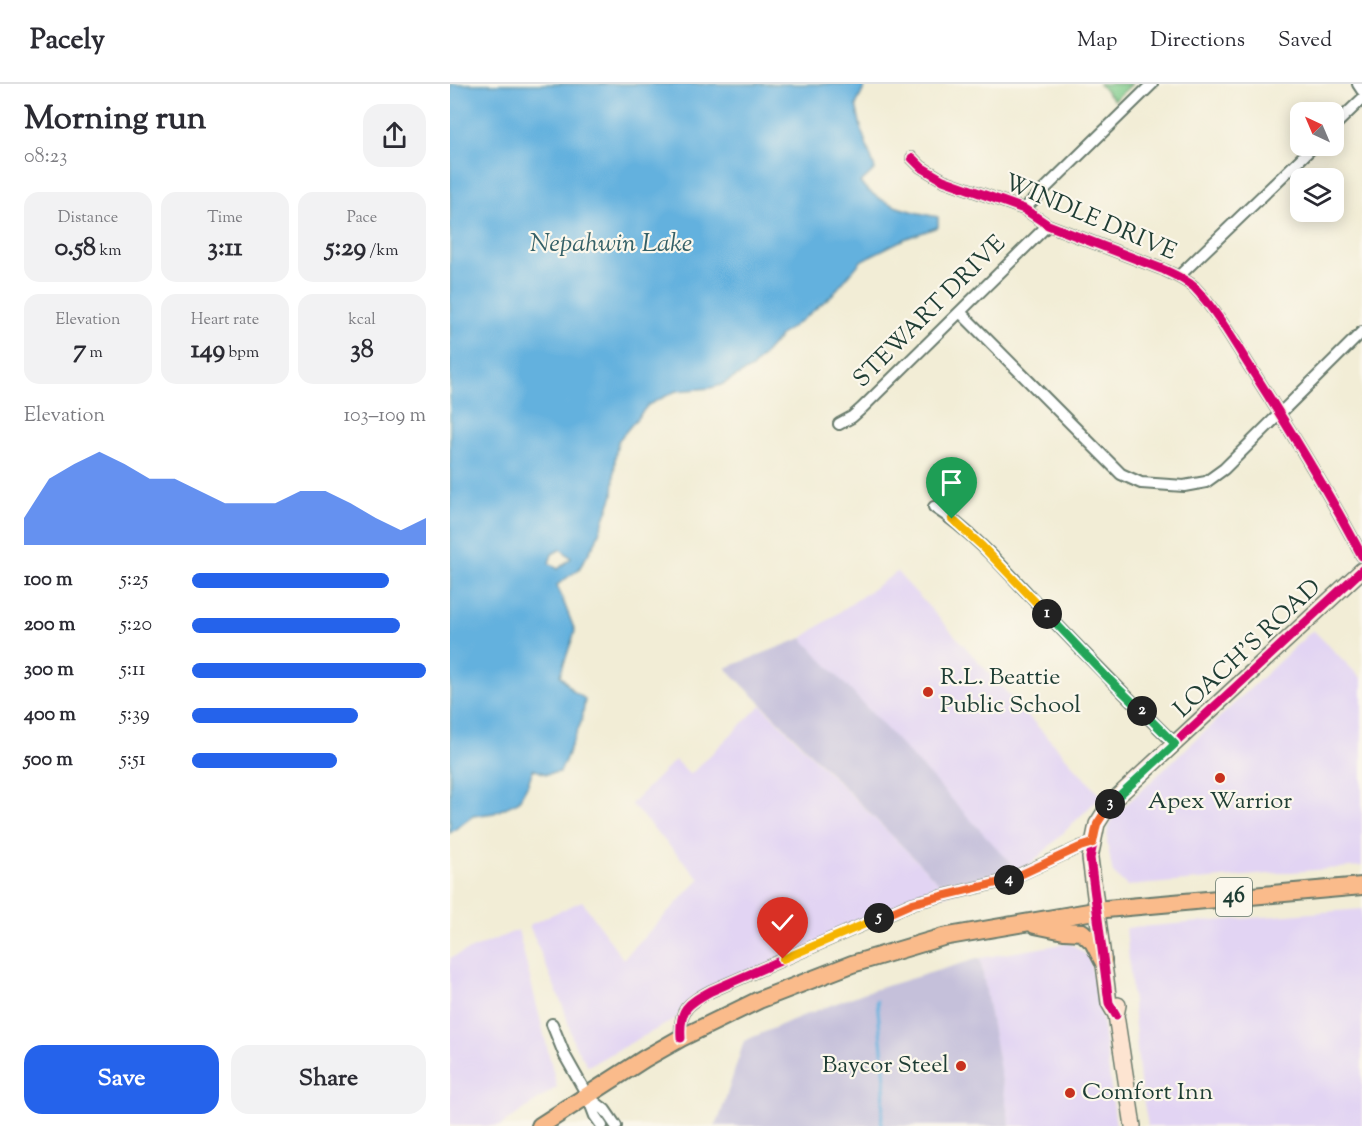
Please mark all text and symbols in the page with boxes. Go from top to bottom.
text: Pacely [30,21,105,61]
text: Map [1077,26,1117,56]
text: Directions [1150,26,1245,56]
text: Saved [1278,26,1332,56]
text: Morning run [24,96,206,144]
north arrow [1290,102,1344,156]
map controls [1290,102,1344,222]
button: share [363,104,426,167]
text: 08:23 [24,143,67,172]
street label: WINDLE DRIVE [998,166,1182,270]
button: layers [1290,168,1344,222]
text: Distance [58,207,118,230]
text: Time [207,207,243,230]
text: Pace [347,207,377,230]
water label: Nepahwin Lake [530,226,692,263]
street label: STEWART DRIVE [846,228,1014,396]
text: 0.58 [55,230,96,267]
text: 3:11 [208,230,242,267]
text: 5:29 [326,230,366,267]
text: km [96,240,121,263]
text: /km [366,240,398,263]
text: Elevation [56,309,120,332]
text: Heart rate [191,309,259,332]
text: kcal [348,309,376,332]
text: 7 [73,332,86,369]
text: 149 [191,332,225,369]
text: 38 [350,332,374,369]
text: m [86,342,103,365]
text: bpm [225,342,259,365]
text: Elevation [24,402,105,431]
text: 103–109 m [343,402,426,431]
pin [926,457,977,519]
icon: arrive [935,466,968,499]
text: 100 m [24,566,73,595]
text: 5:25 [120,566,148,595]
street label: LOACH'S ROAD [1167,572,1329,726]
pin: 1 [1032,599,1062,629]
text: 1 [1044,602,1050,625]
text: 200 m [24,611,75,640]
text: 5:20 [120,611,152,640]
text: 300 m [24,656,74,685]
text: 5:11 [120,656,146,685]
place label: R.L. Beattie Public School [940,661,1081,723]
marker: R.L. Beattie Public School [921,685,935,699]
pin: 2 [1127,696,1157,726]
text: 2 [1138,699,1146,722]
text: 400 m [24,701,76,730]
text: 5:39 [120,701,150,730]
text: 500 m [24,746,73,775]
text: 5:51 [120,746,146,775]
marker: Apex Warrior [1213,771,1227,785]
place label: Apex Warrior [1148,785,1292,819]
pin: 3 [1095,789,1125,819]
text: 3 [1107,792,1113,815]
pin: 4 [994,865,1024,895]
text: 4 [1005,868,1013,891]
road number: 46 [1216,878,1252,916]
pin [757,897,808,959]
pin: 5 [864,903,894,933]
icon: check [766,906,799,939]
text: 5 [876,906,882,929]
button: Save [24,1045,219,1114]
button: Share [231,1045,426,1114]
place label: Baycor Steel [822,1049,949,1083]
marker: Baycor Steel [954,1059,968,1073]
place label: Comfort Inn [1082,1076,1213,1110]
marker: Comfort Inn [1063,1086,1077,1100]

